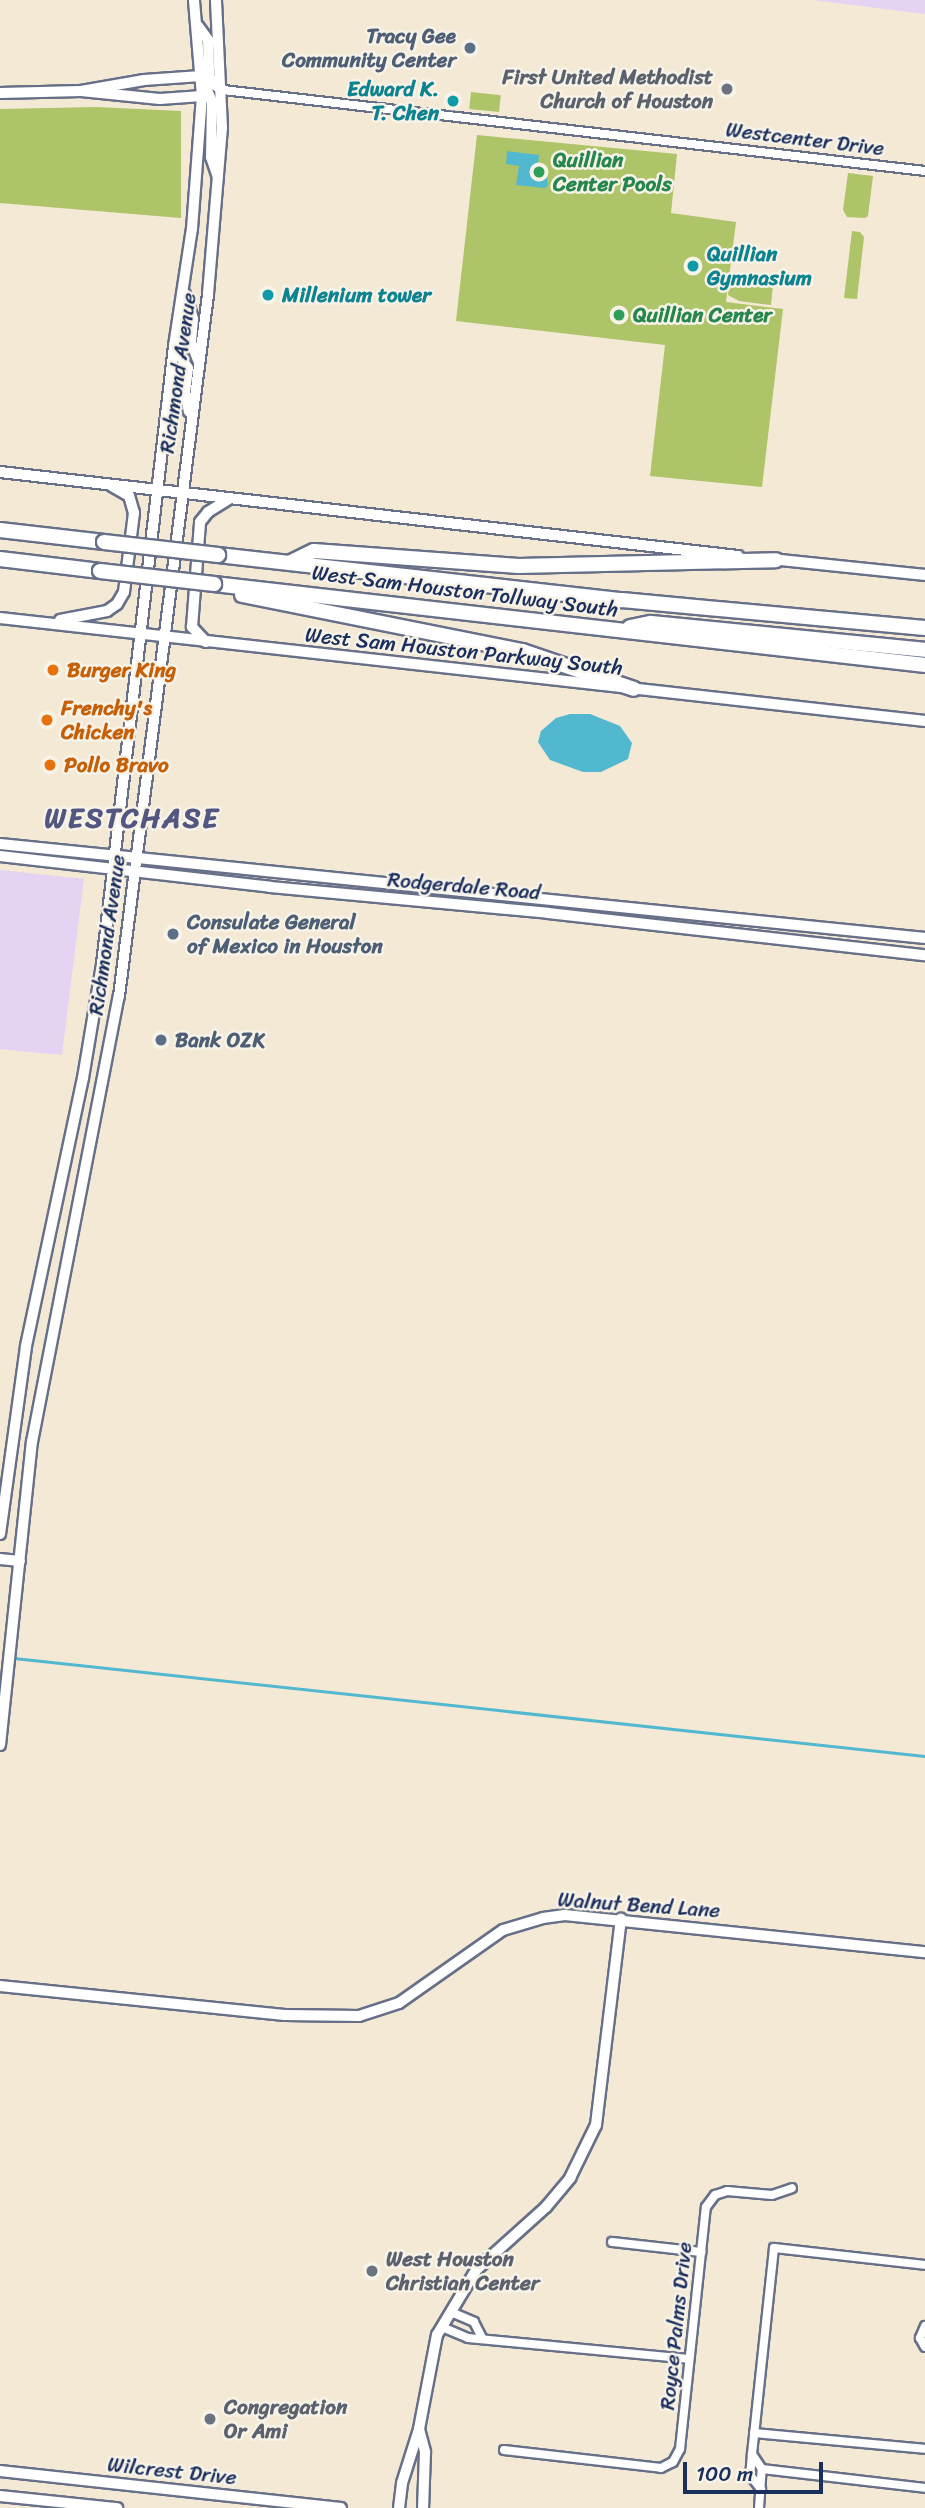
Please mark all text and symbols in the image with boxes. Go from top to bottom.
place label: Tracy Gee Community Center [282,23,456,73]
marker: Tracy Gee Community Center [462,40,478,56]
place label: First United Methodist Church of Houston [502,64,713,114]
place label: Edward K. T. Chen [347,76,439,126]
marker: First United Methodist Church of Houston [719,81,735,97]
marker: Edward K. T. Chen [445,93,461,109]
street label: Westcenter Drive [724,117,886,161]
place label: Quillian Center Pools [553,147,672,197]
marker: Quillian Center Pools [531,164,547,180]
place label: Quillian Gymnasium [707,241,812,291]
marker: Quillian Gymnasium [685,258,701,274]
place label: Millenium tower [282,282,431,308]
marker: Millenium tower [260,287,276,303]
street label: Richmond Avenue [154,291,202,455]
place label: Quillian Center [633,302,773,328]
marker: Quillian Center [611,307,627,323]
street label: West Sam Houston Tollway South [310,560,620,622]
street label: West Sam Houston Parkway South [304,622,624,680]
place label: Burger King [67,657,176,683]
marker: Burger King [45,662,61,678]
place label: Frenchy's Chicken [61,695,152,745]
marker: Frenchy's Chicken [39,712,55,728]
place label: Pollo Bravo [64,752,168,778]
marker: Pollo Bravo [42,757,58,773]
district label: WESTCHASE [48,801,216,835]
street label: Richmond Avenue [83,853,131,1017]
street label: Rodgerdale Road [387,867,541,905]
place label: Consulate General of Mexico in Houston [187,909,383,959]
marker: Consulate General of Mexico in Houston [165,926,181,942]
place label: Bank OZK [175,1027,266,1053]
marker: Bank OZK [153,1032,169,1048]
street label: Walnut Bend Lane [557,1887,721,1923]
street label: Royce Palms Drive [655,2241,697,2411]
place label: West Houston Christian Center [386,2246,539,2296]
marker: West Houston Christian Center [364,2263,380,2279]
place label: Congregation Or Ami [224,2394,347,2444]
marker: Congregation Or Ami [202,2411,218,2427]
scale bar [687,2448,827,2492]
street label: Wilcrest Drive [106,2452,238,2490]
text: 100 m [696,2455,753,2493]

